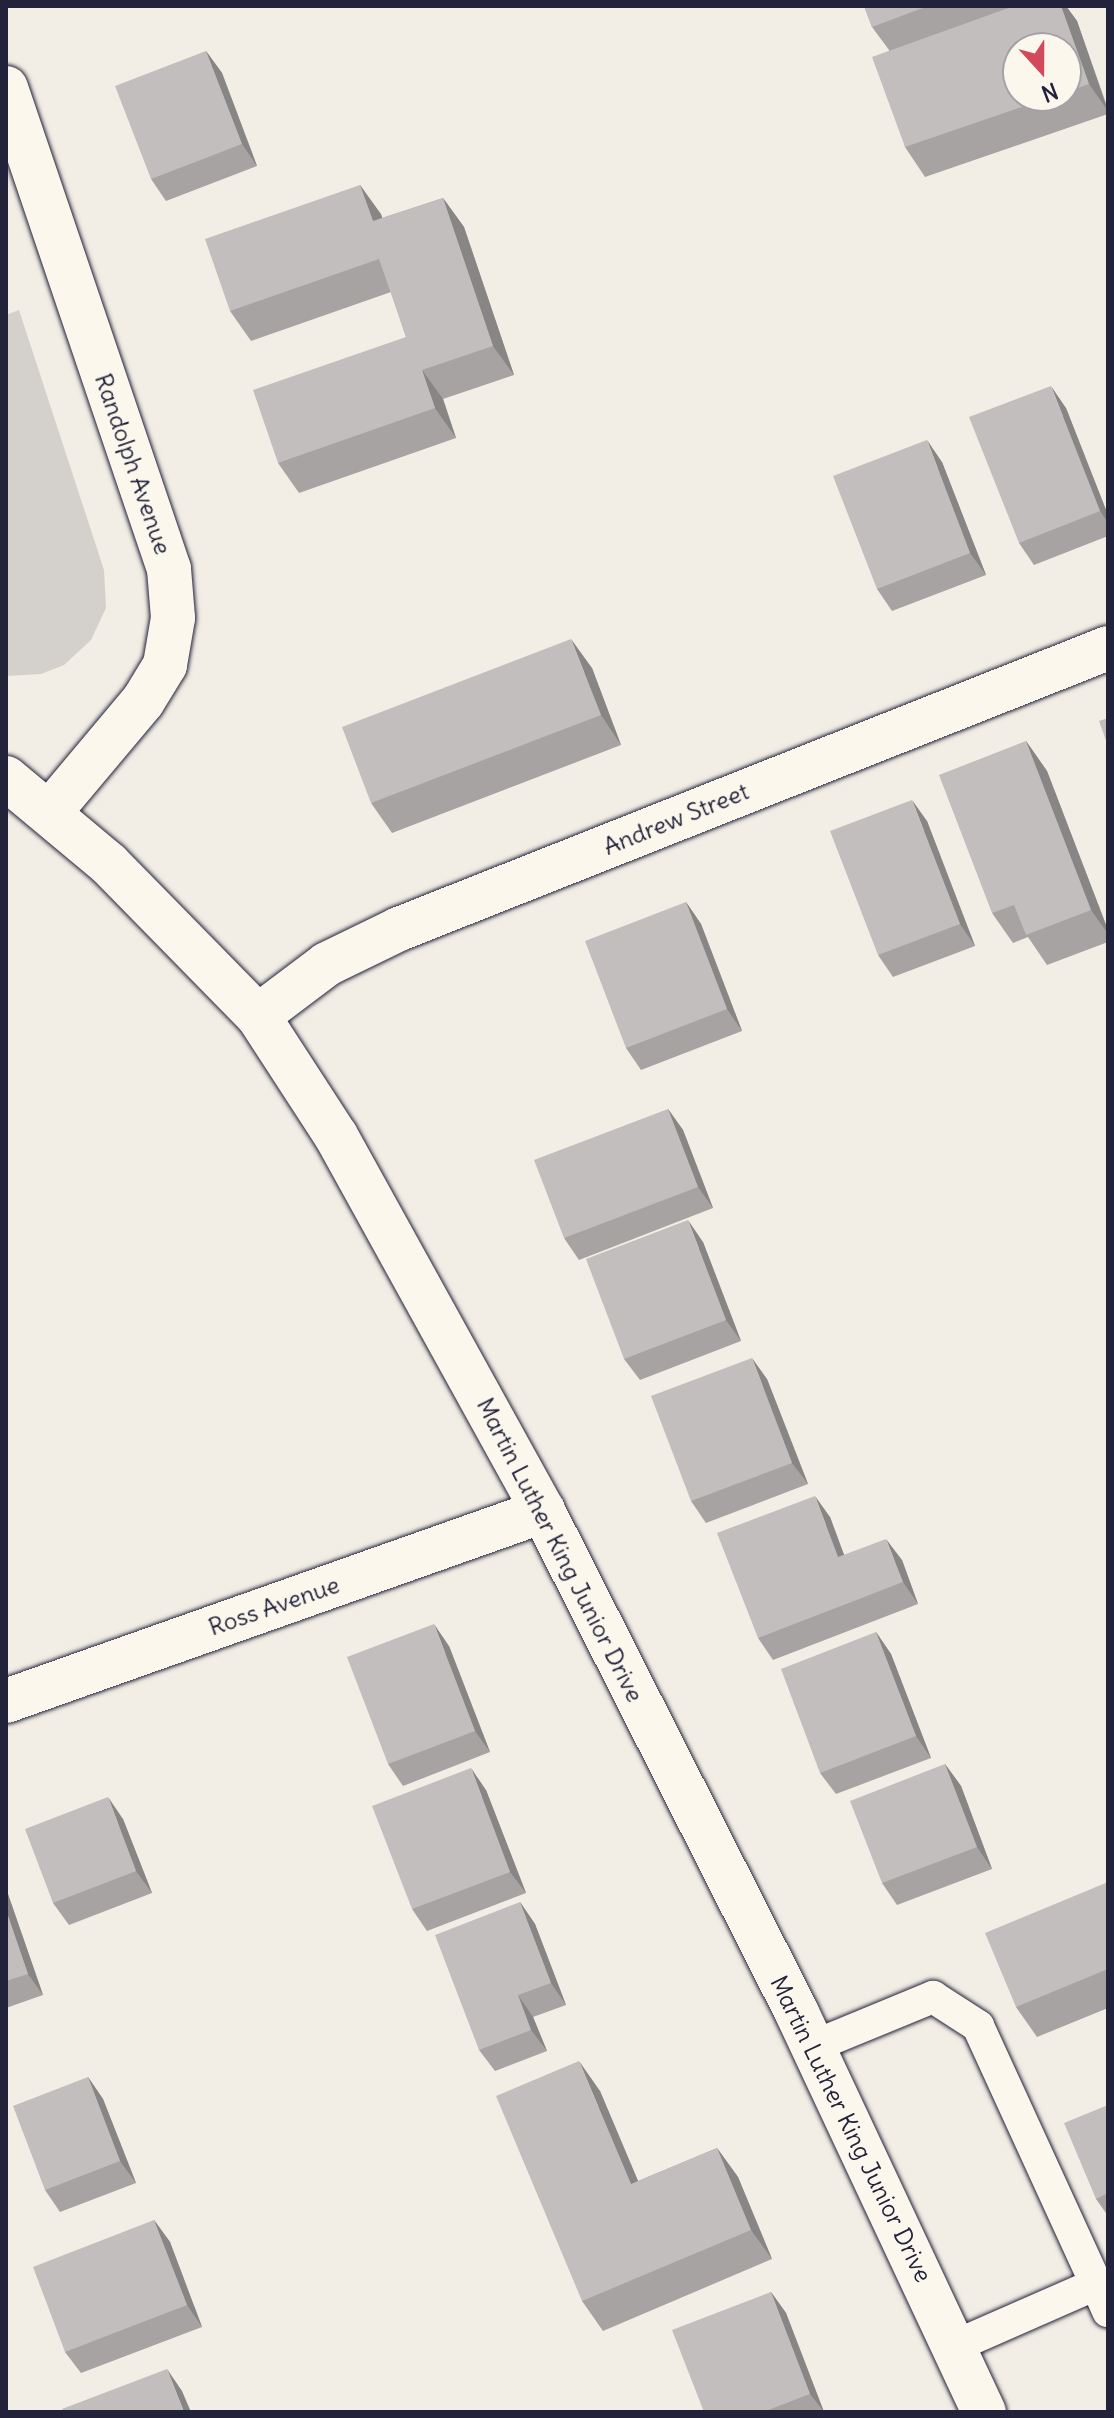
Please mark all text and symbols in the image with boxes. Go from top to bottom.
north arrow [1002,32,1082,112]
text: N [1038,77,1062,108]
street label: Randolph Avenue [89,370,177,558]
street label: Andrew Street [599,777,753,861]
street label: Martin Luther King Junior Drive [471,1393,649,1707]
street label: Ross Avenue [205,1570,343,1642]
street label: Martin Luther King Junior Drive [764,1971,938,2287]

